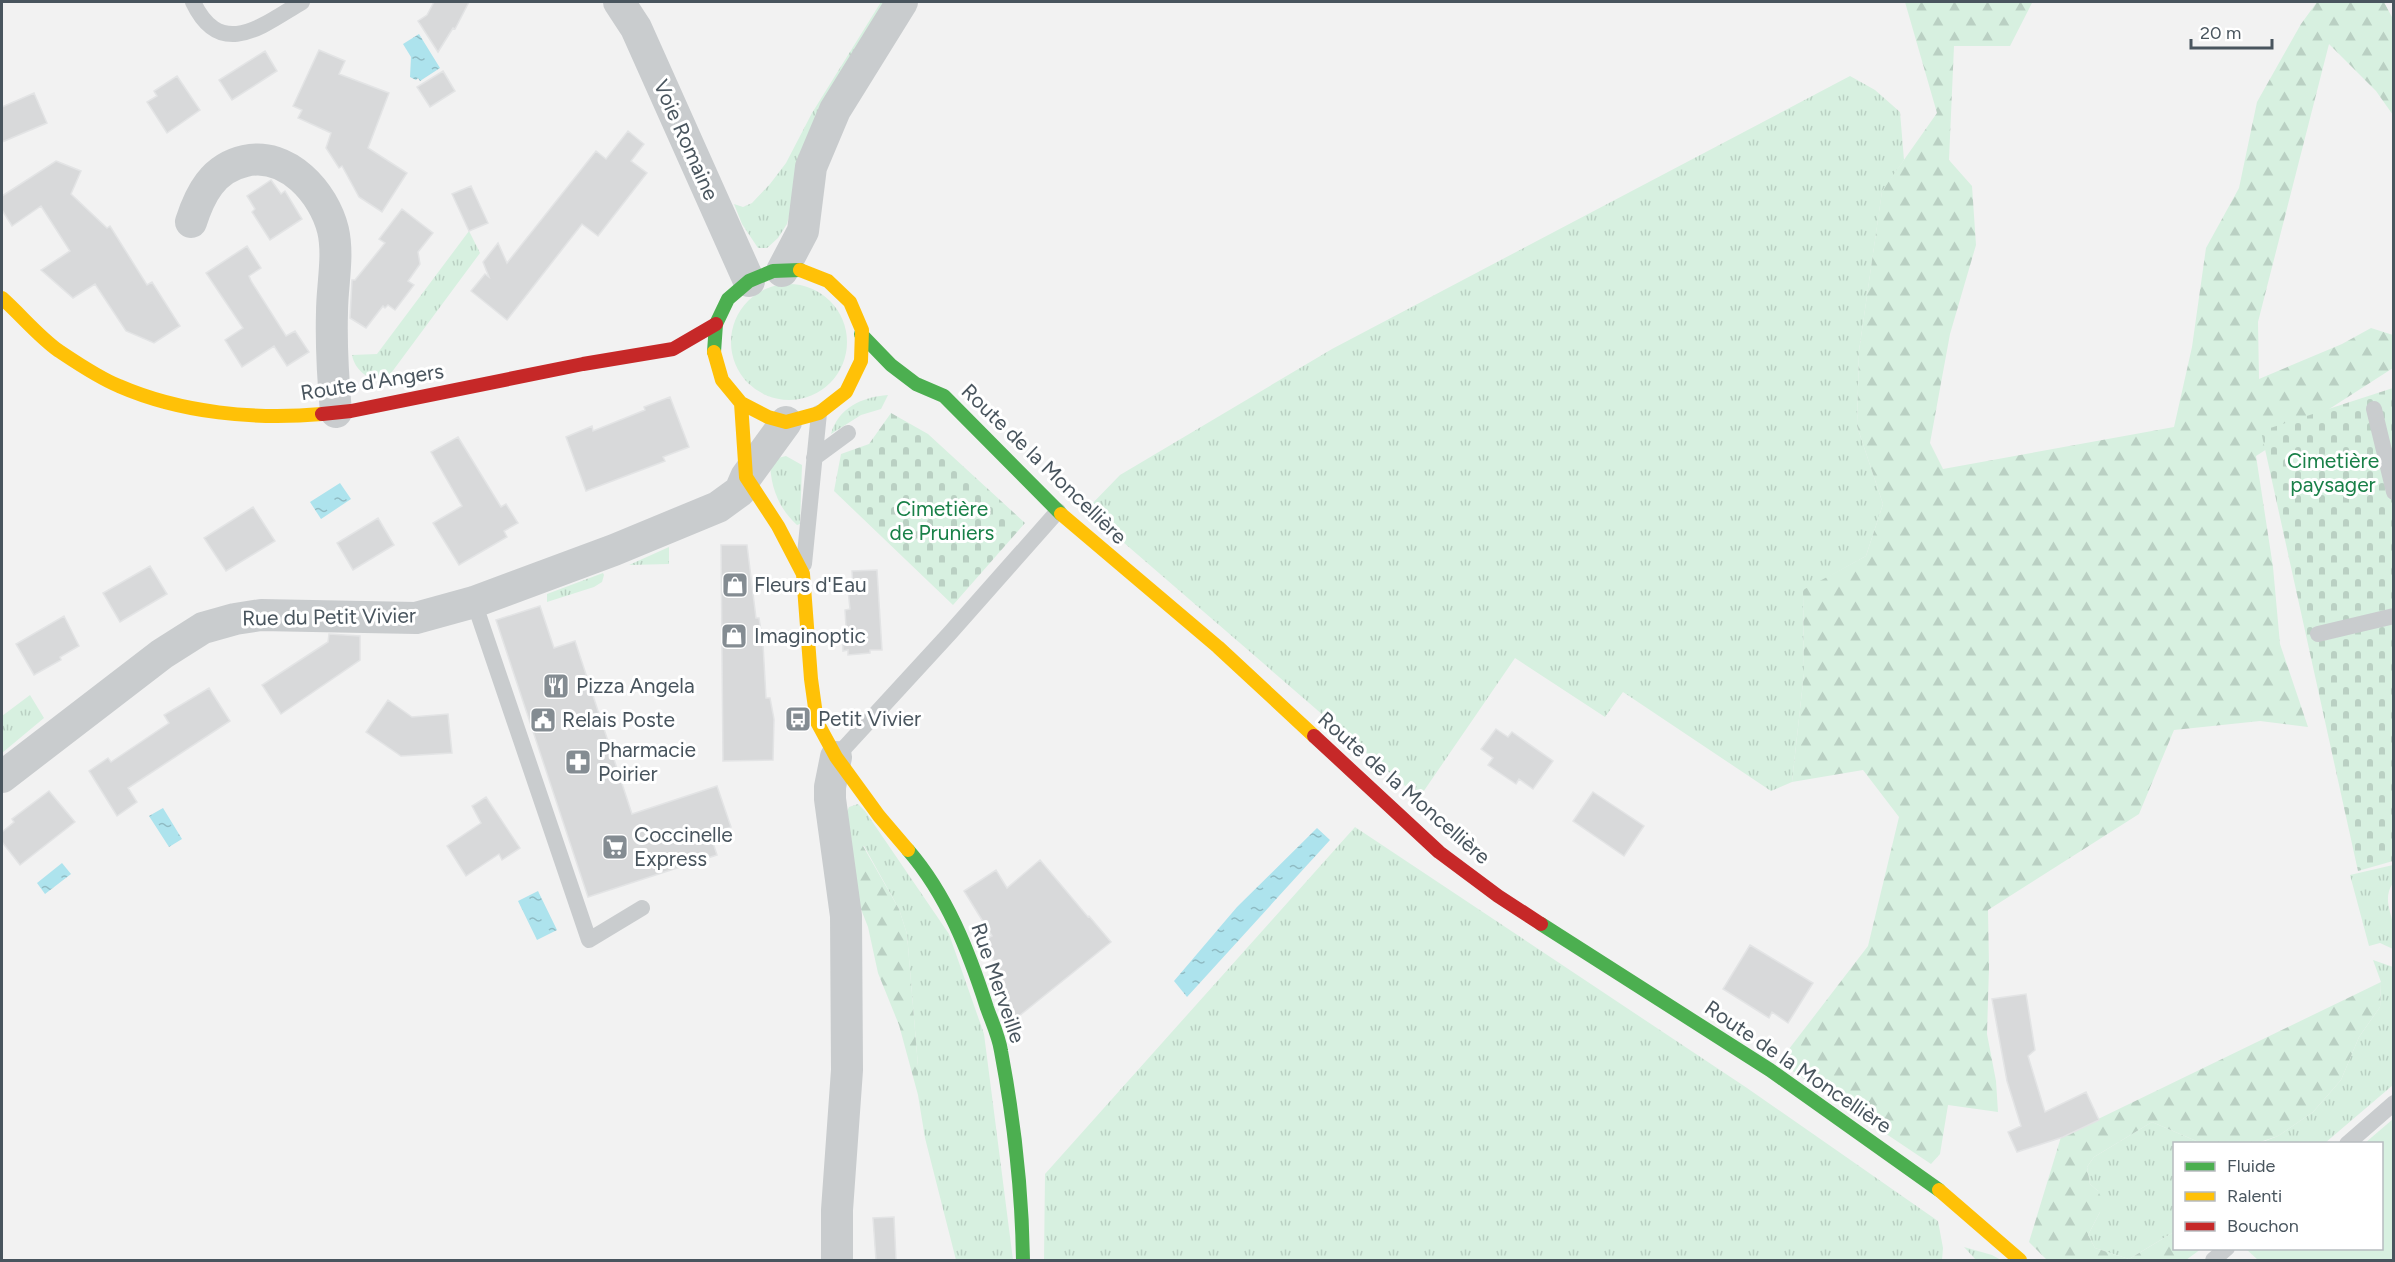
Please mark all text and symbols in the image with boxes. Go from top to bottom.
scale bar [2191,12,2272,50]
text: 20 m [2200,22,2241,44]
street label: Voie Romaine [649,76,724,204]
street label: Route d'Angers [299,358,445,405]
street label: Route de la Moncellière [957,378,1132,549]
park label: Cimetière paysager [2287,448,2379,497]
park label: Cimetière de Pruniers [890,496,994,545]
shop icon: Fleurs d'Eau [720,570,750,600]
place label: Fleurs d'Eau [754,572,867,597]
street label: Rue du Petit Vivier [242,602,416,631]
shop icon: Imaginoptic [719,621,749,651]
place label: Imaginoptic [754,623,866,648]
restaurant icon: Pizza Angela [541,671,571,701]
place label: Pizza Angela [576,673,695,698]
bus stop icon: Petit Vivier [783,704,813,734]
public building icon: Relais Poste [528,705,558,735]
place label: Petit Vivier [818,706,921,731]
street label: Route de la Moncellière [1313,706,1495,869]
place label: Relais Poste [562,707,675,732]
place label: Pharmacie Poirier [598,737,696,786]
pharmacy icon: Pharmacie Poirier [563,747,593,777]
place label: Coccinelle Express [634,822,733,871]
supermarket icon: Coccinelle Express [600,832,630,862]
street label: Rue Merveille [966,919,1031,1046]
street label: Route de la Moncellière [1700,995,1896,1138]
legend [2173,1142,2383,1250]
text: Fluide [2227,1155,2276,1177]
text: Ralenti [2227,1185,2282,1207]
text: Bouchon [2227,1215,2299,1237]

